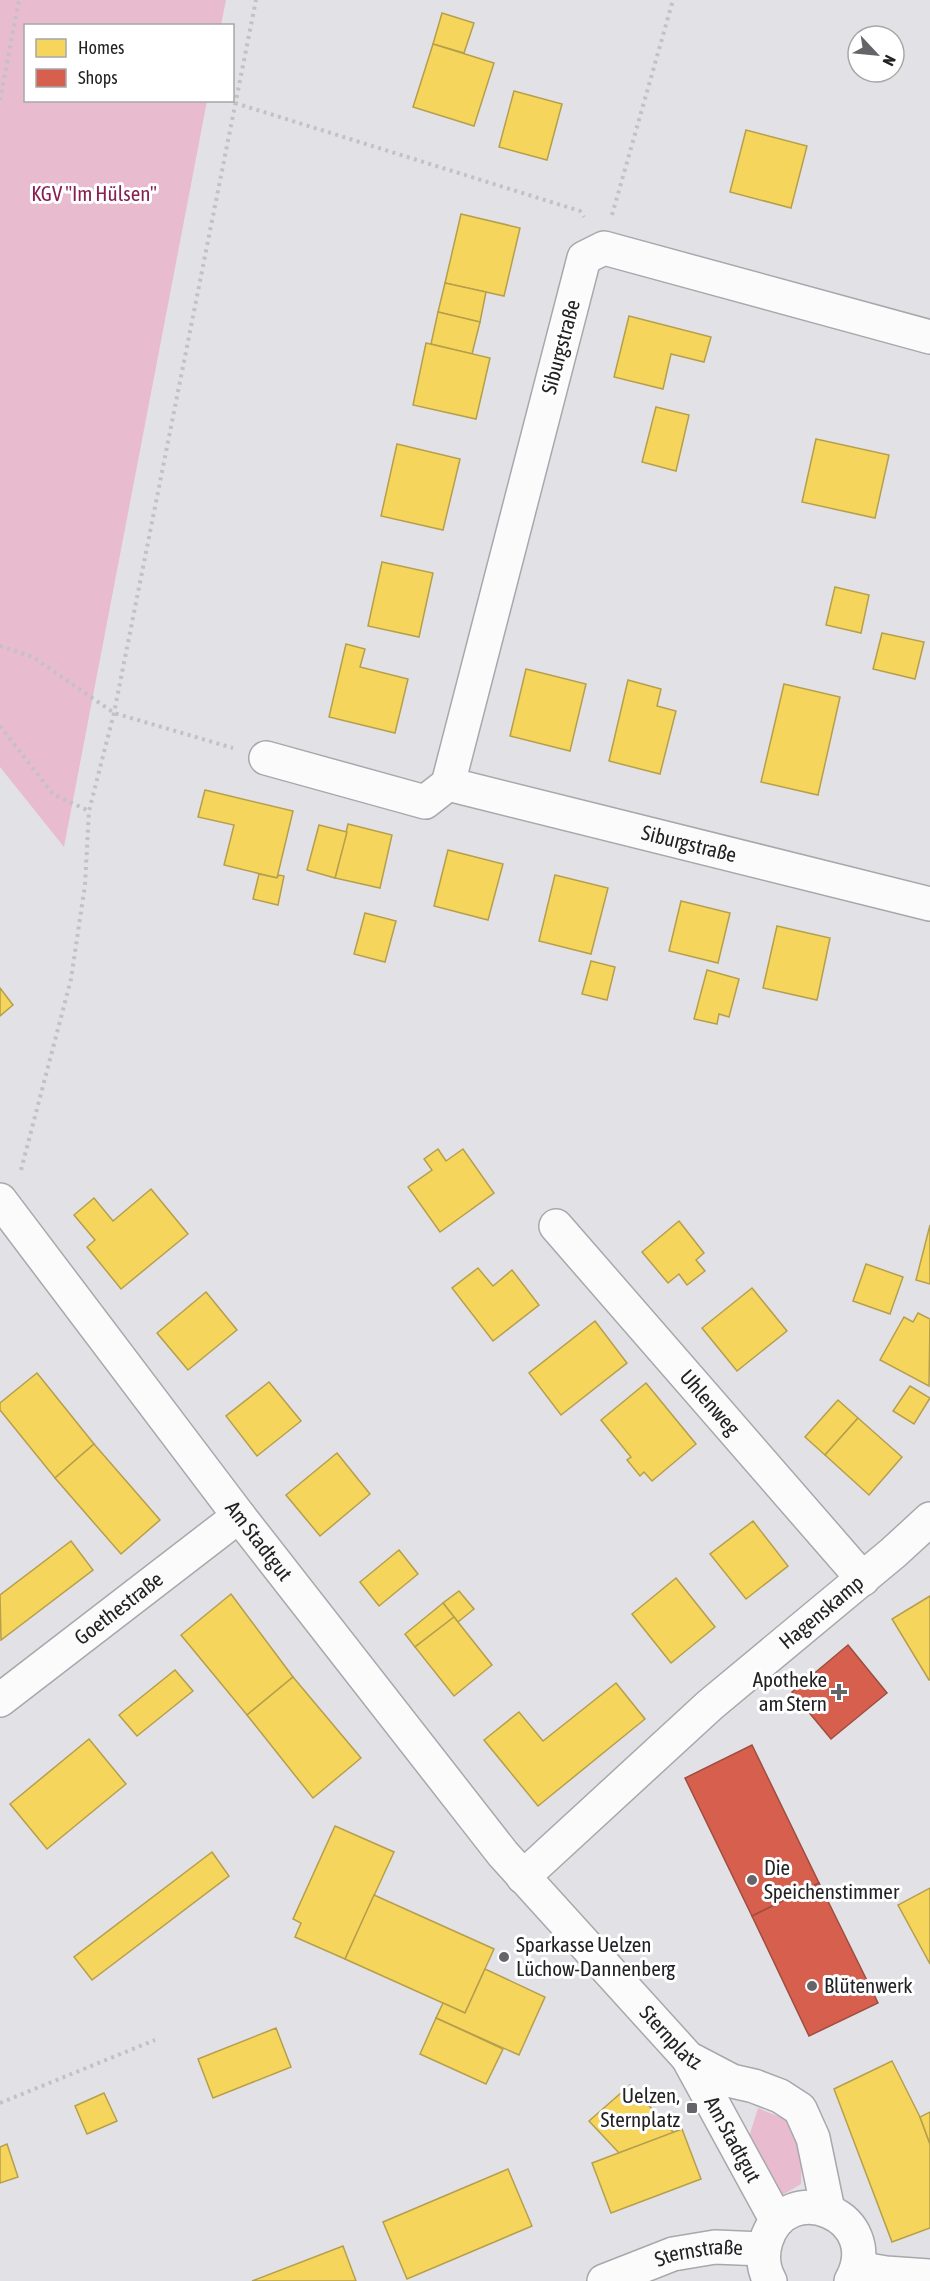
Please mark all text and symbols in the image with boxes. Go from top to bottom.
legend [24,24,234,102]
north arrow [846,24,906,84]
text: Homes [78,37,124,58]
text: N [879,52,900,69]
text: Shops [78,67,118,88]
park label: KGV "Im Hülsen" [31,181,157,205]
street label: Siburgstraße [536,297,584,397]
street label: Siburgstraße [639,820,739,866]
street label: Uhlenweg [675,1364,745,1439]
street label: Am Stadtgut [221,1496,298,1585]
street label: Goethestraße [69,1566,167,1649]
street label: Hagenskamp [774,1570,868,1653]
place label: Apotheke am Stern [753,1667,827,1715]
marker: Apotheke am Stern [832,1685,846,1699]
place label: Die Speichenstimmer [764,1855,900,1903]
marker: Die Speichenstimmer [745,1873,759,1887]
place label: Sparkasse Uelzen Lüchow-Dannenberg [516,1932,675,1980]
marker: Sparkasse Uelzen Lüchow-Dannenberg [497,1950,511,1964]
place label: Blütenwerk [824,1973,913,1997]
marker: Blütenwerk [805,1979,819,1993]
street label: Sternplatz [635,2000,706,2074]
place label: Uelzen, Sternplatz [601,2083,680,2131]
street label: Am Stadtgut [700,2092,767,2186]
marker: Uelzen, Sternplatz [685,2101,699,2115]
street label: Sternstraße [651,2234,743,2271]

